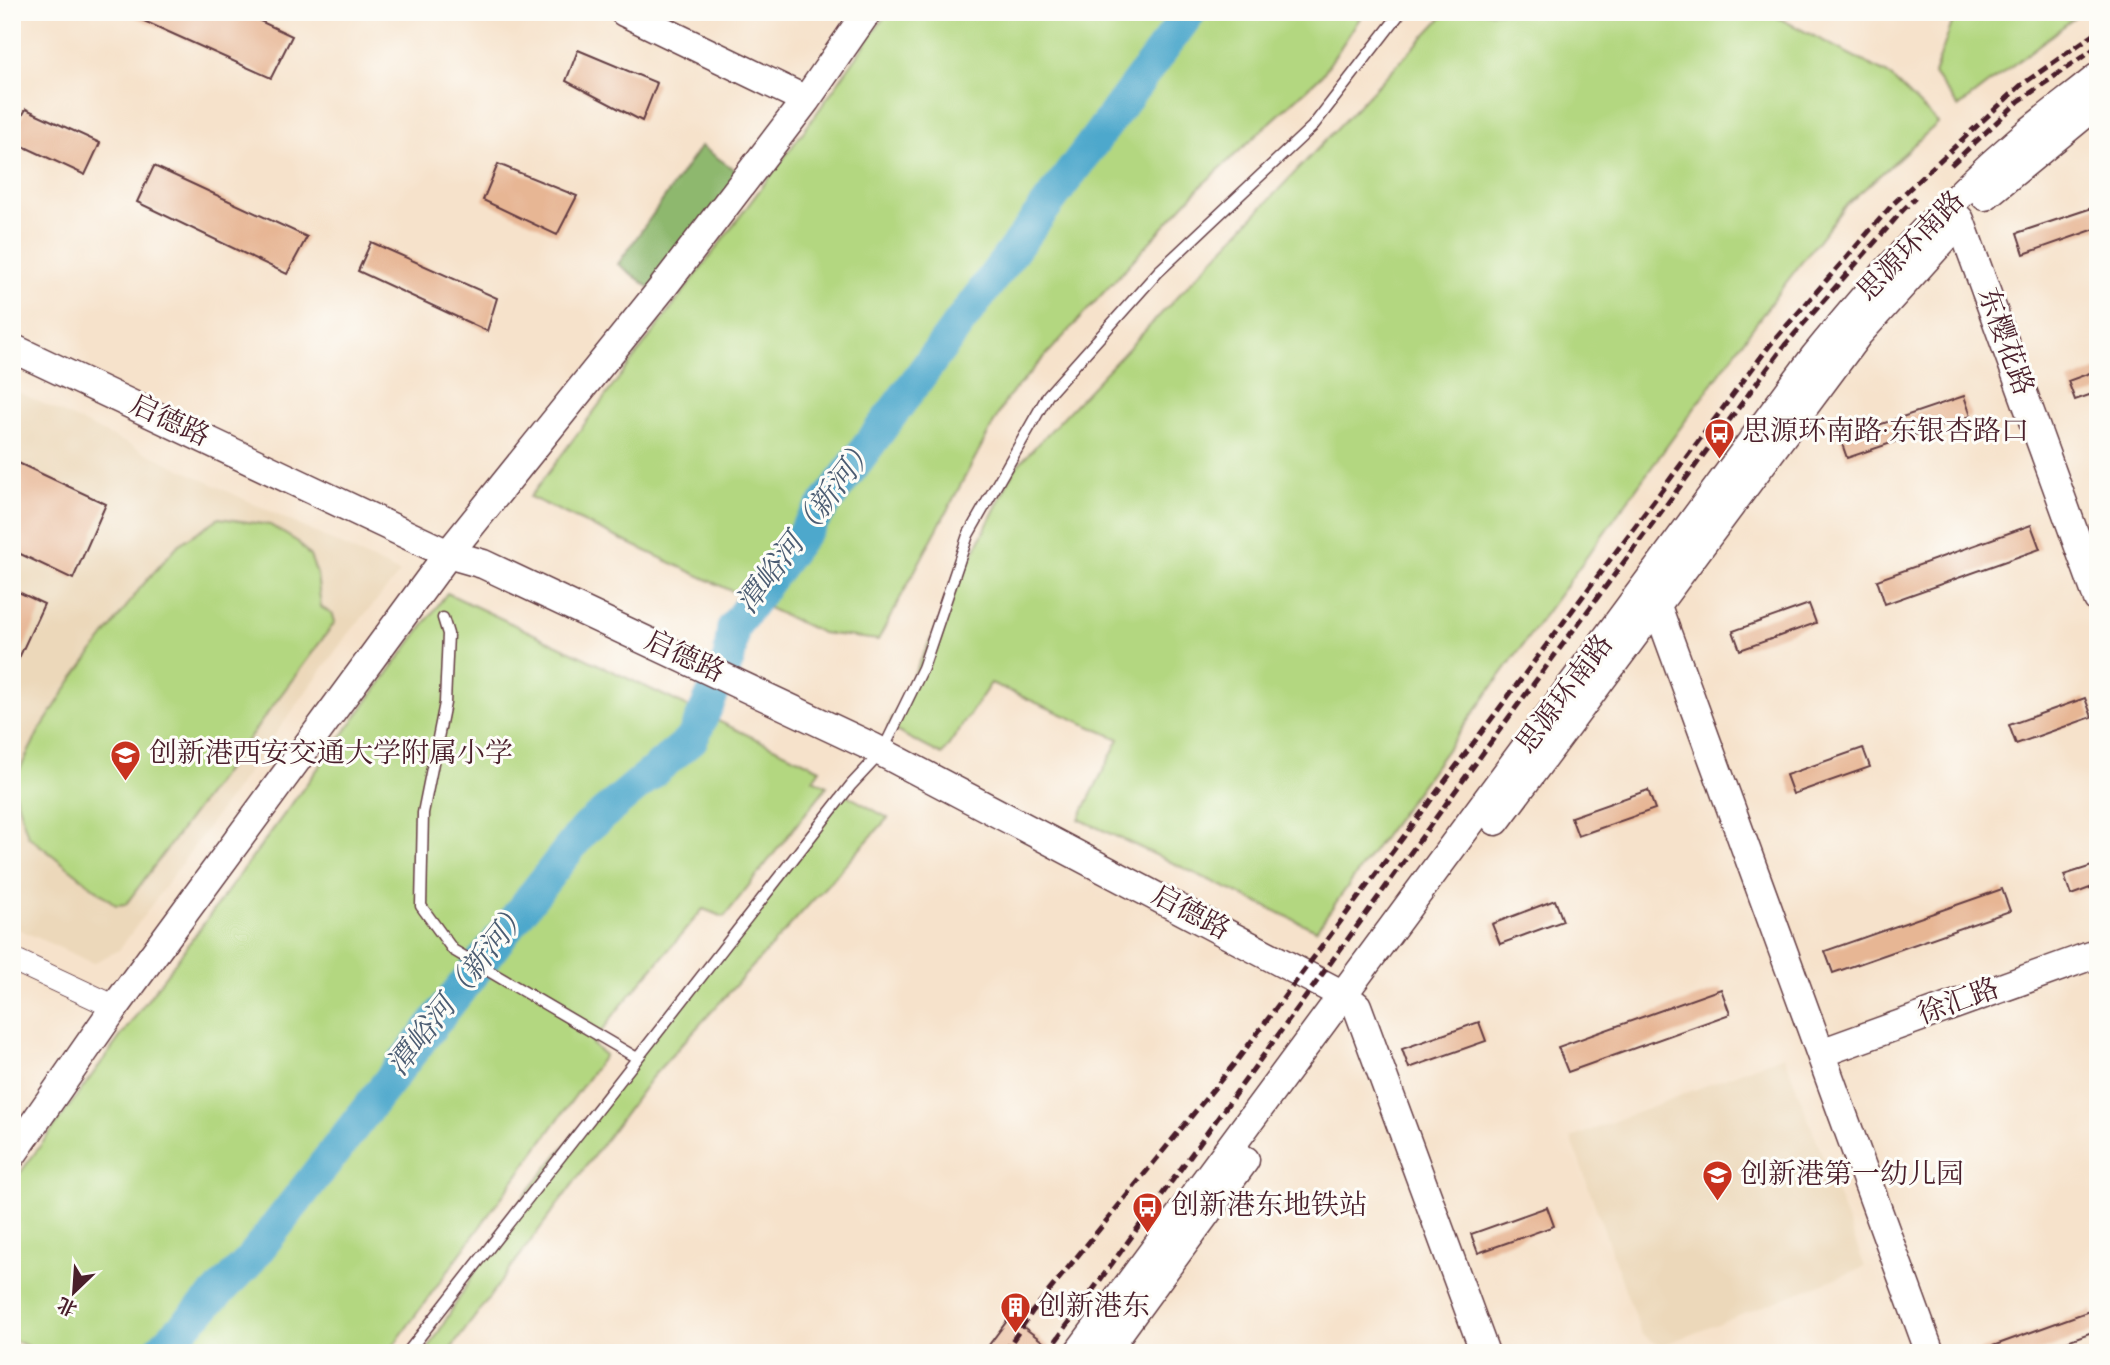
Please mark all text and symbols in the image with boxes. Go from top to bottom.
street label: 思源环南路 [1849,183,1975,311]
street label: 东樱花路 [1966,283,2042,401]
street label: 启德路 [122,386,216,458]
place label: 思源环南路·东银杏路口 [1742,413,2029,453]
bus stop icon: 思源环南路·东银杏路口 [1702,416,1736,460]
water label: 潭峪河（新河） [728,430,888,624]
street label: 启德路 [637,622,731,694]
street label: 思源环南路 [1508,627,1624,763]
place label: 创新港西安交通大学附属小学 [149,735,513,775]
school or university icon: 创新港西安交通大学附属小学 [109,738,143,782]
street label: 启德路 [1144,877,1236,951]
water label: 潭峪河（新河） [378,894,542,1086]
street label: 徐汇路 [1913,970,2005,1036]
place label: 创新港第一幼儿园 [1740,1156,1964,1196]
school or university icon: 创新港第一幼儿园 [1700,1159,1734,1203]
place label: 创新港东地铁站 [1171,1187,1367,1227]
bus stop icon: 创新港东地铁站 [1131,1190,1165,1234]
north arrow [38,1256,108,1326]
place label: 创新港东 [1038,1288,1150,1328]
text: 北 [54,1289,82,1321]
building icon: 创新港东 [998,1291,1032,1335]

